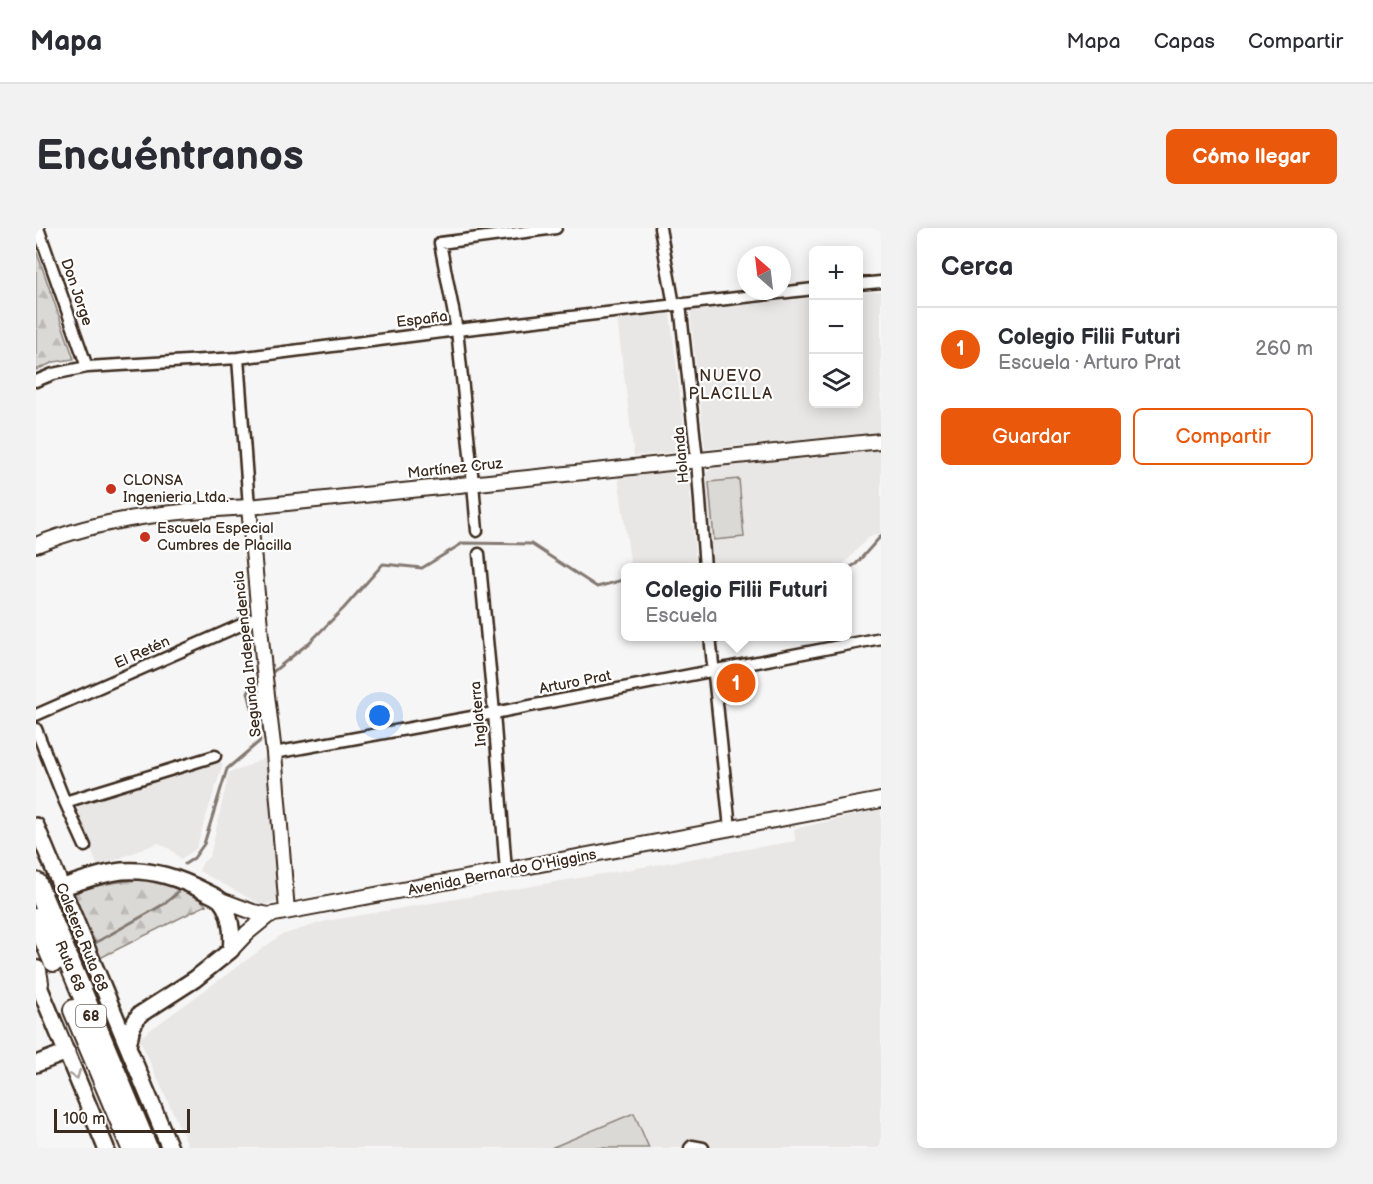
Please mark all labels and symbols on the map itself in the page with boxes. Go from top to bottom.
north arrow [737,246,791,300]
street label: Don Jorge [56,256,97,328]
street label: España [395,307,449,332]
district label: NUEVO PLACILLA [688,367,774,404]
street label: Holanda [670,426,693,484]
street label: Martínez Cruz [407,454,504,483]
place label: CLONSA Ingenieria Ltda. [123,471,229,507]
marker: CLONSA Ingenieria Ltda. [104,482,118,496]
place label: Escuela Especial Cumbres de Placilla [157,519,292,555]
marker: Escuela Especial Cumbres de Placilla [138,530,152,544]
street label: Segunda Independencia [229,570,266,738]
street label: El Retén [112,632,173,673]
pin: 1 [716,660,756,706]
street label: Arturo Prat [537,666,613,699]
street label: Inglaterra [466,680,491,747]
your location [365,701,394,730]
street label: Avenida Bernardo O'Higgins [406,845,599,900]
street label: Caletera Ruta 68 [52,880,112,994]
street label: Ruta 68 [51,938,89,994]
road number: 68 [76,1005,106,1027]
one-way arrow [69,1069,81,1080]
scale bar [54,1106,190,1134]

